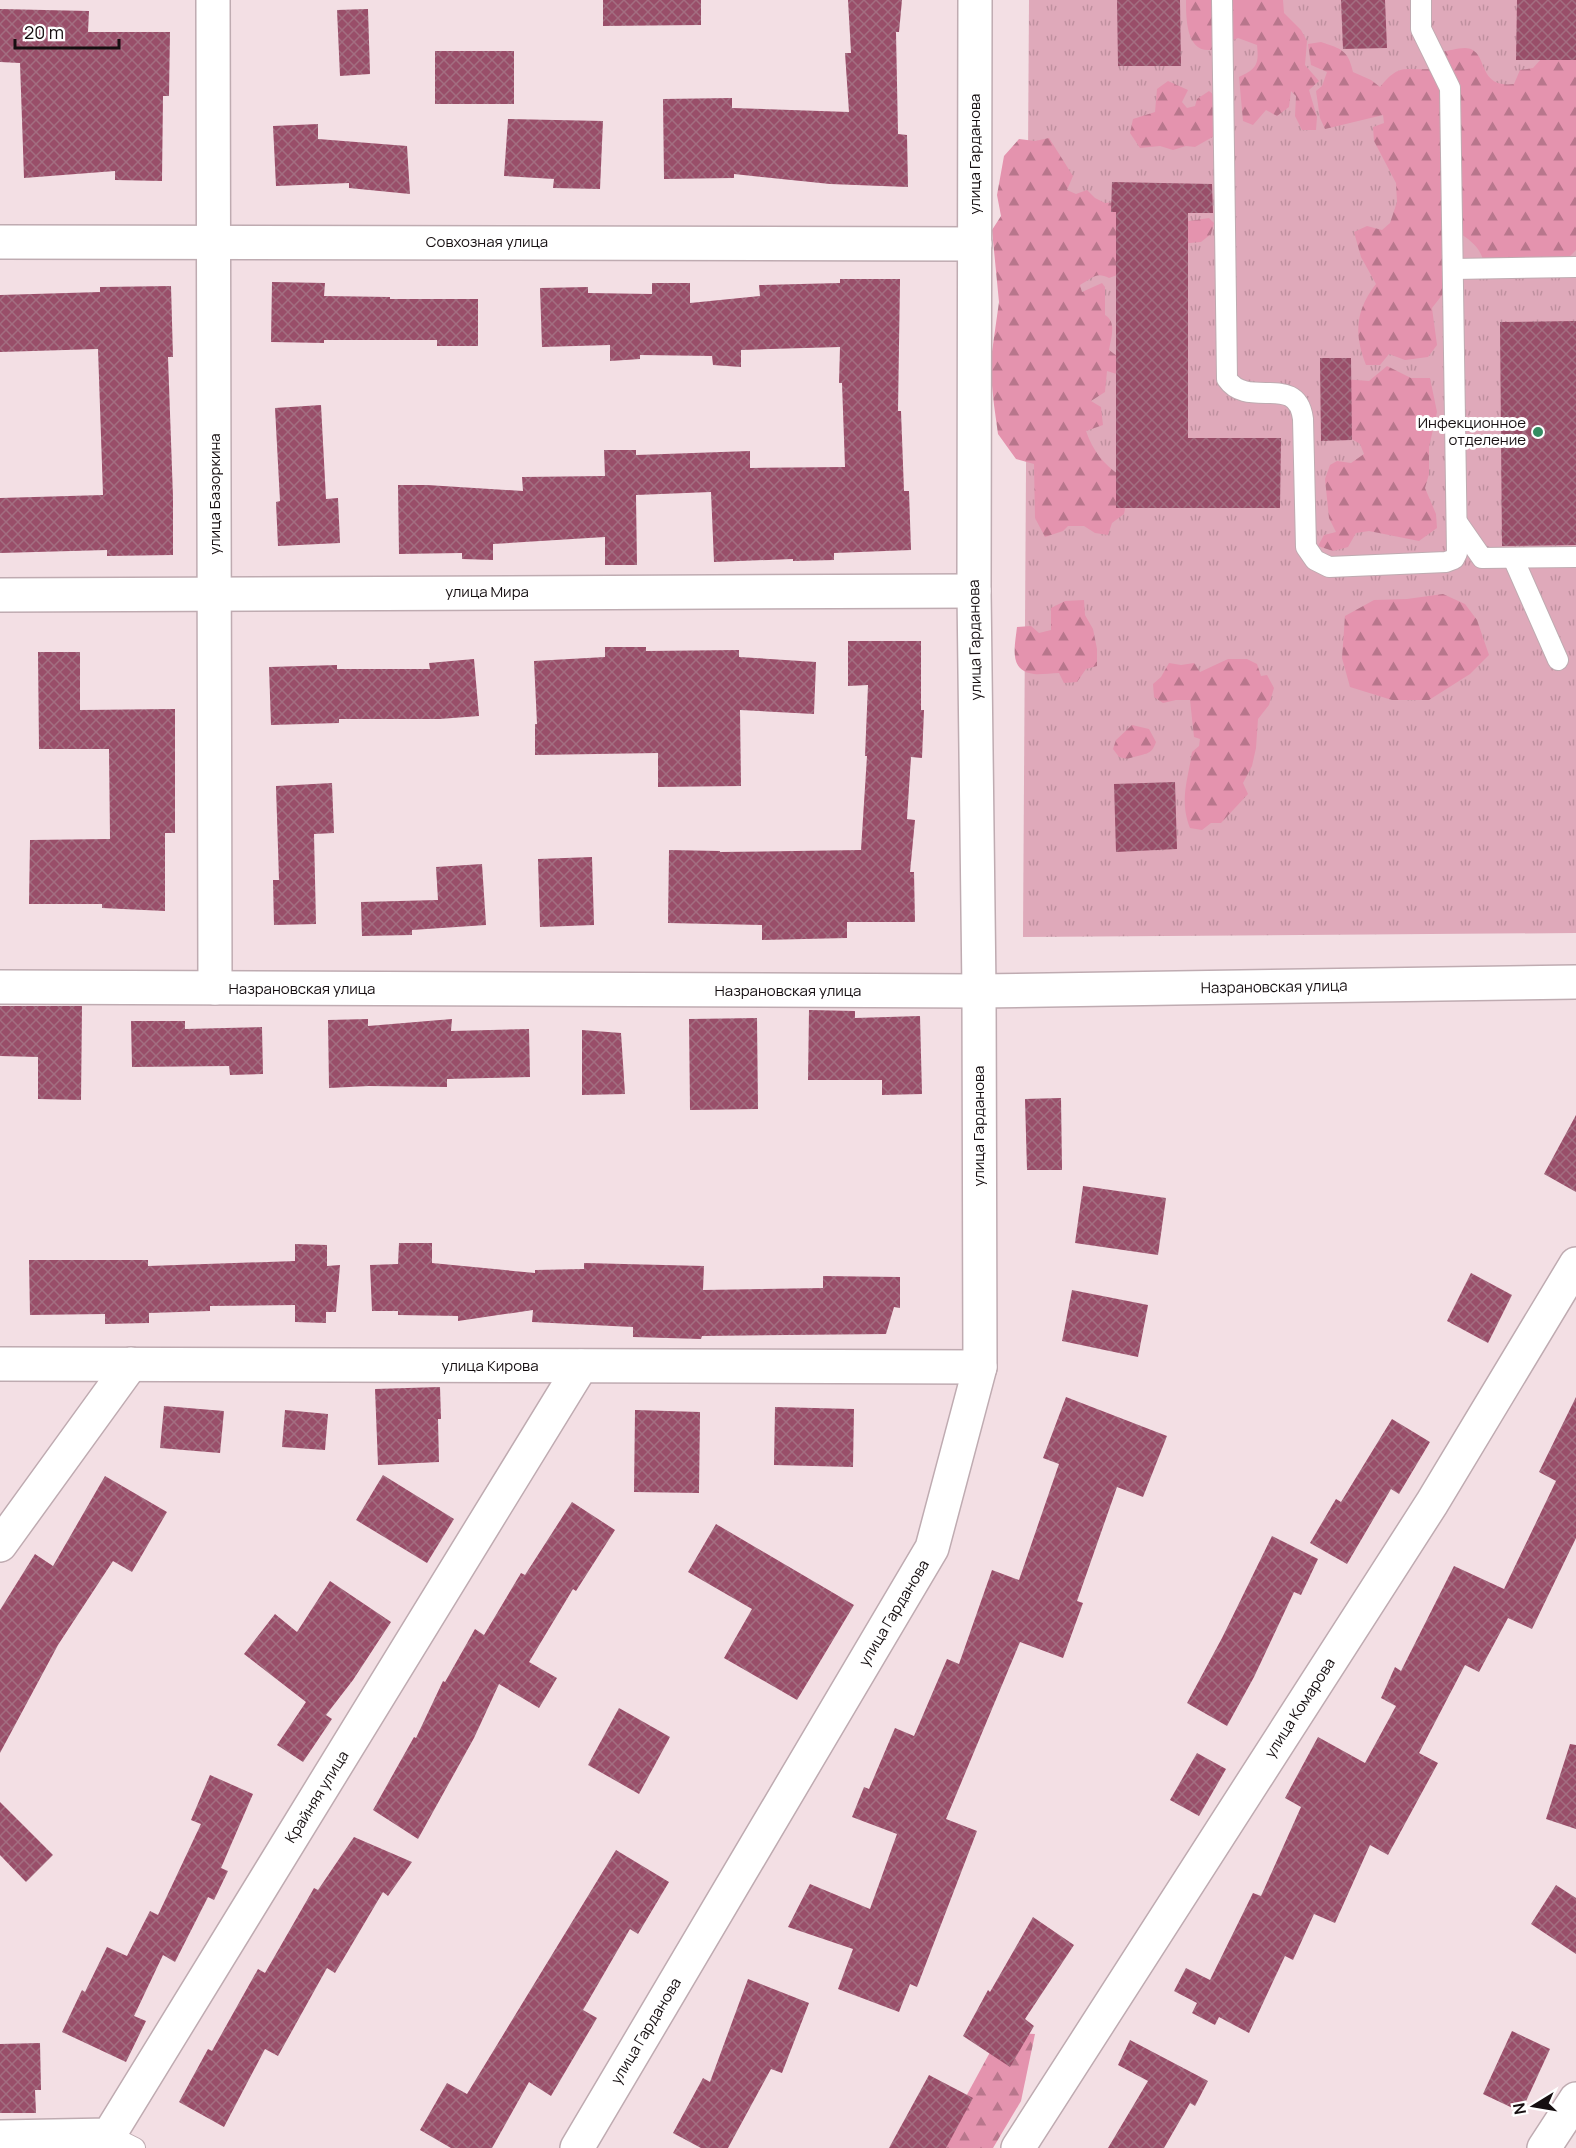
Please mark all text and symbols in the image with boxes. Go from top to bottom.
scale bar [15,12,118,50]
text: 20 m [24,20,64,44]
street label: улица Гарданова [964,94,985,214]
street label: Совхозная улица [426,231,548,252]
place label: Инфекционное отделение [1418,412,1526,450]
marker: Инфекционное отделение [1531,425,1545,439]
street label: улица Базоркина [204,433,225,555]
street label: улица Гарданова [963,579,986,701]
street label: улица Мира [445,581,529,602]
street label: Назрановская улица [1200,975,1348,998]
street label: Назрановская улица [229,978,375,999]
street label: Назрановская улица [715,980,861,1001]
street label: улица Гарданова [968,1066,989,1186]
street label: улица Кирова [442,1355,538,1376]
street label: улица Гарданова [853,1556,934,1670]
street label: улица Комарова [1259,1654,1340,1762]
street label: Крайняя улица [280,1746,353,1847]
street label: улица Гарданова [605,1974,686,2088]
north arrow [1504,2076,1564,2136]
text: N [1507,2101,1531,2117]

